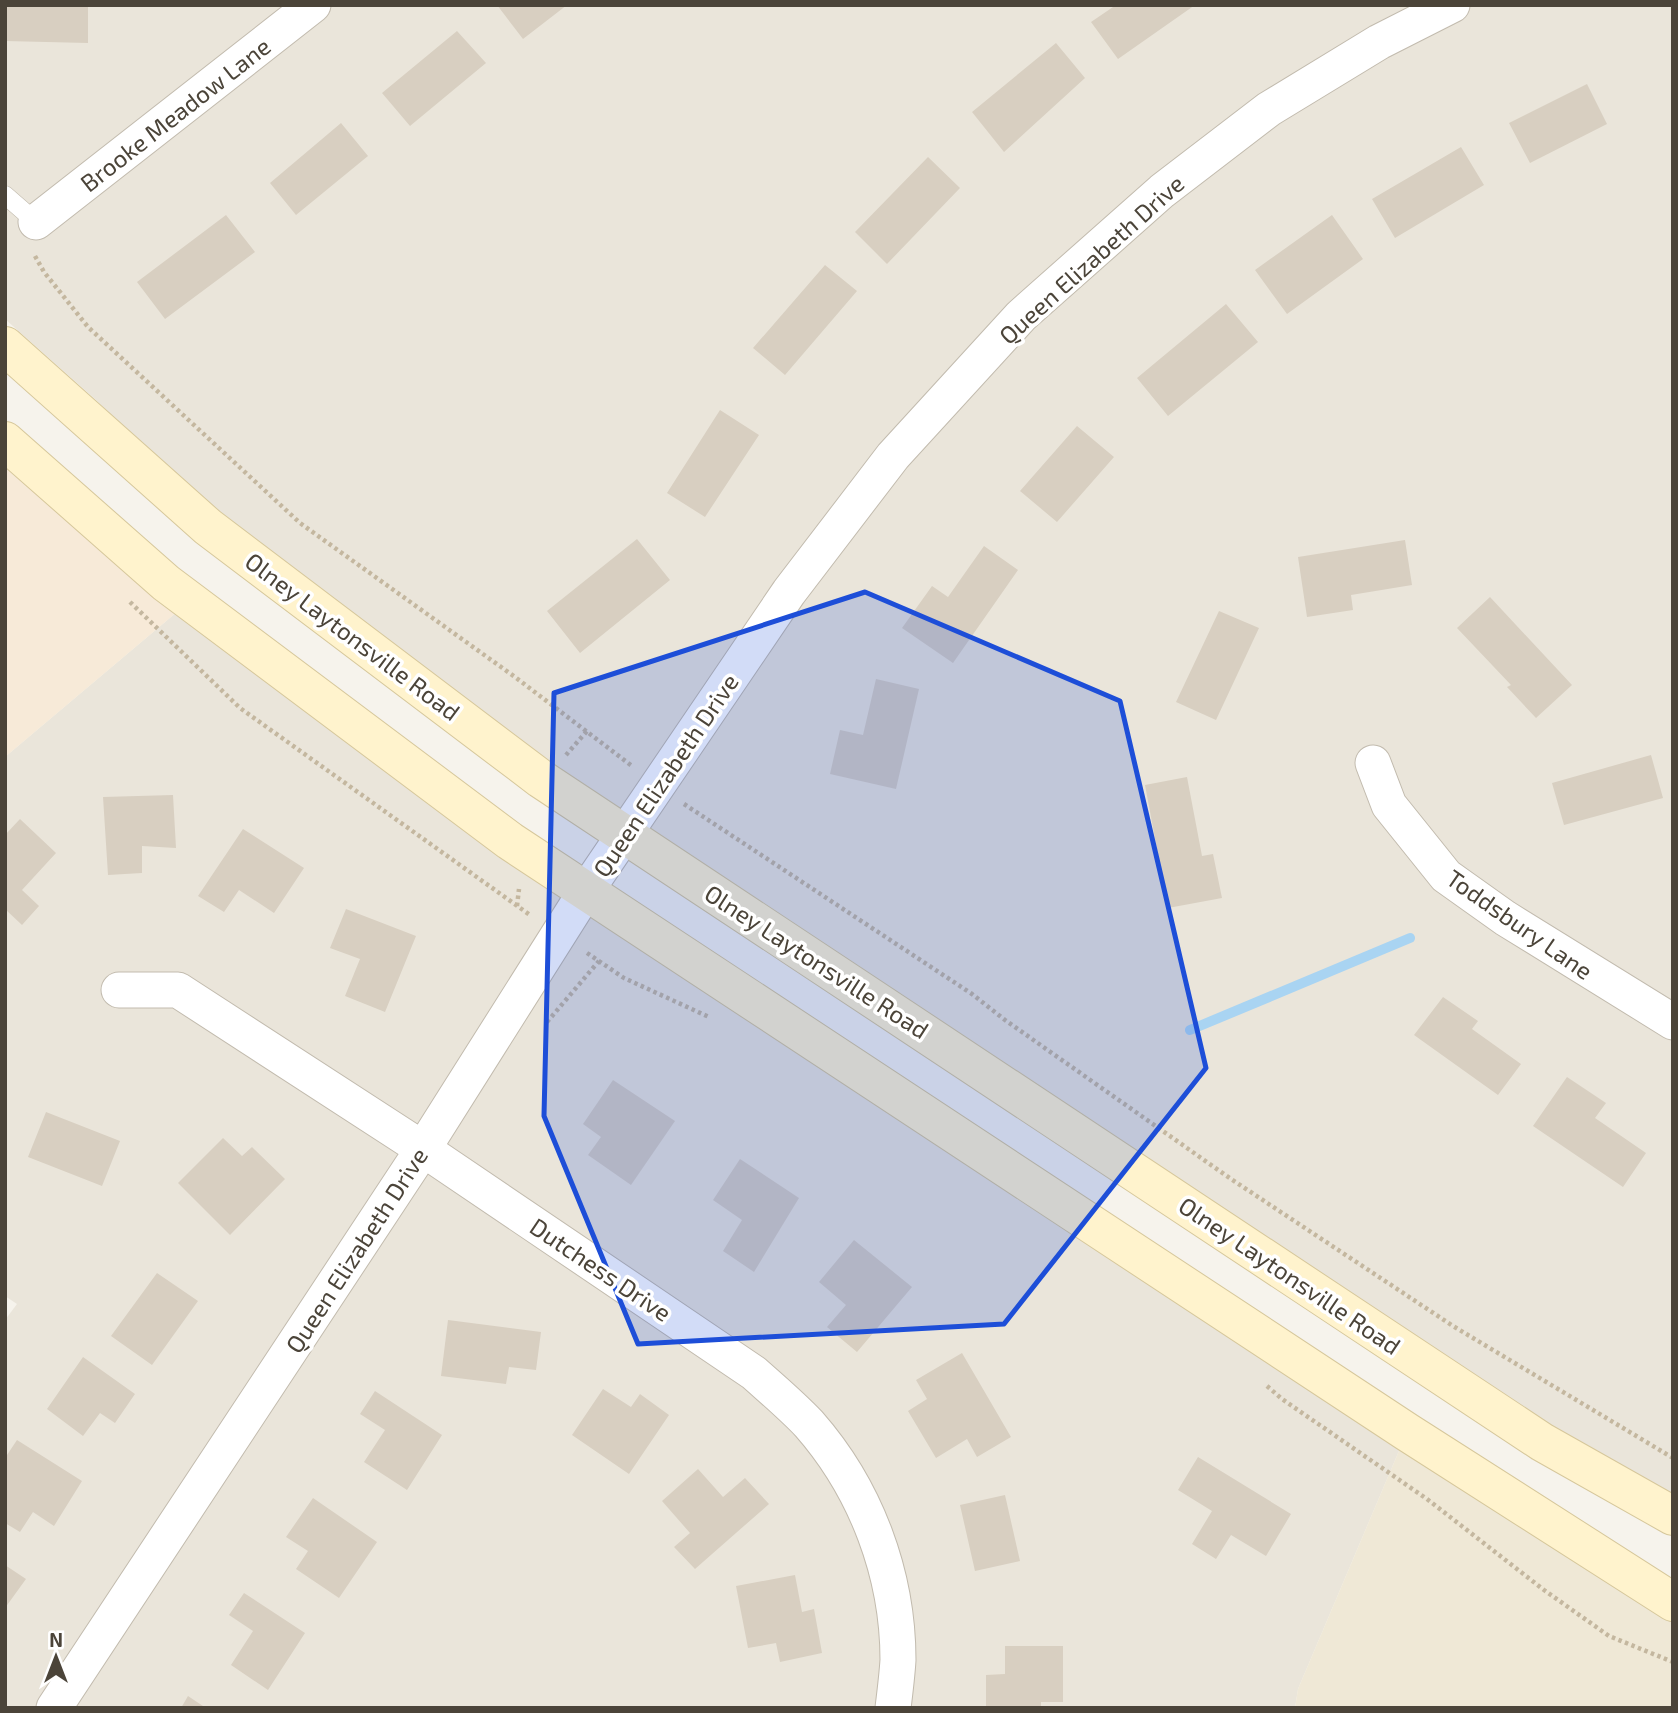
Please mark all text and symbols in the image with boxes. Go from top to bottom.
street label: Brooke Meadow Lane [74,31,276,197]
street label: Queen Elizabeth Drive [993,168,1189,350]
street label: Olney Laytonsville Road [240,546,466,726]
street label: Queen Elizabeth Drive [586,668,744,882]
street label: Toddsbury Lane [1441,863,1599,985]
street label: Olney Laytonsville Road [700,878,934,1044]
street label: Queen Elizabeth Drive [279,1142,433,1358]
street label: Olney Laytonsville Road [1174,1190,1406,1360]
street label: Dutchess Drive [525,1211,677,1327]
north arrow [21,1622,91,1692]
text: N [49,1628,63,1651]

